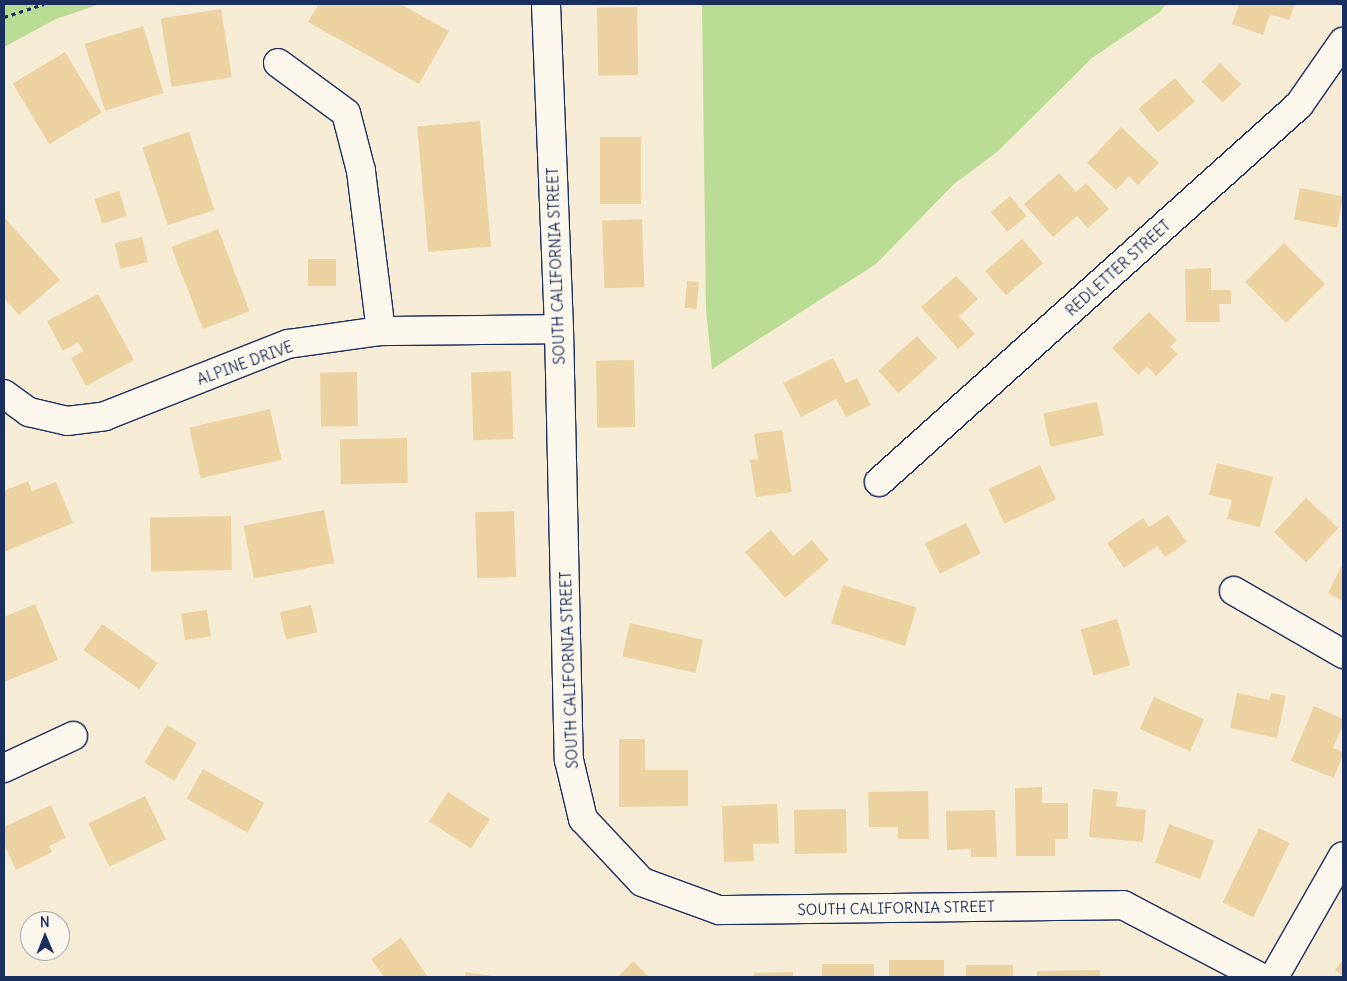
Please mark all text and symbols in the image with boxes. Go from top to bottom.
street label: SOUTH CALIFORNIA STREET [544,167,568,365]
street label: REDLETTER STREET [1062,216,1174,320]
street label: ALPINE DRIVE [195,337,295,389]
street label: SOUTH CALIFORNIA STREET [557,571,581,769]
street label: SOUTH CALIFORNIA STREET [797,897,995,919]
north arrow [20,911,70,961]
text: N [40,913,50,931]

